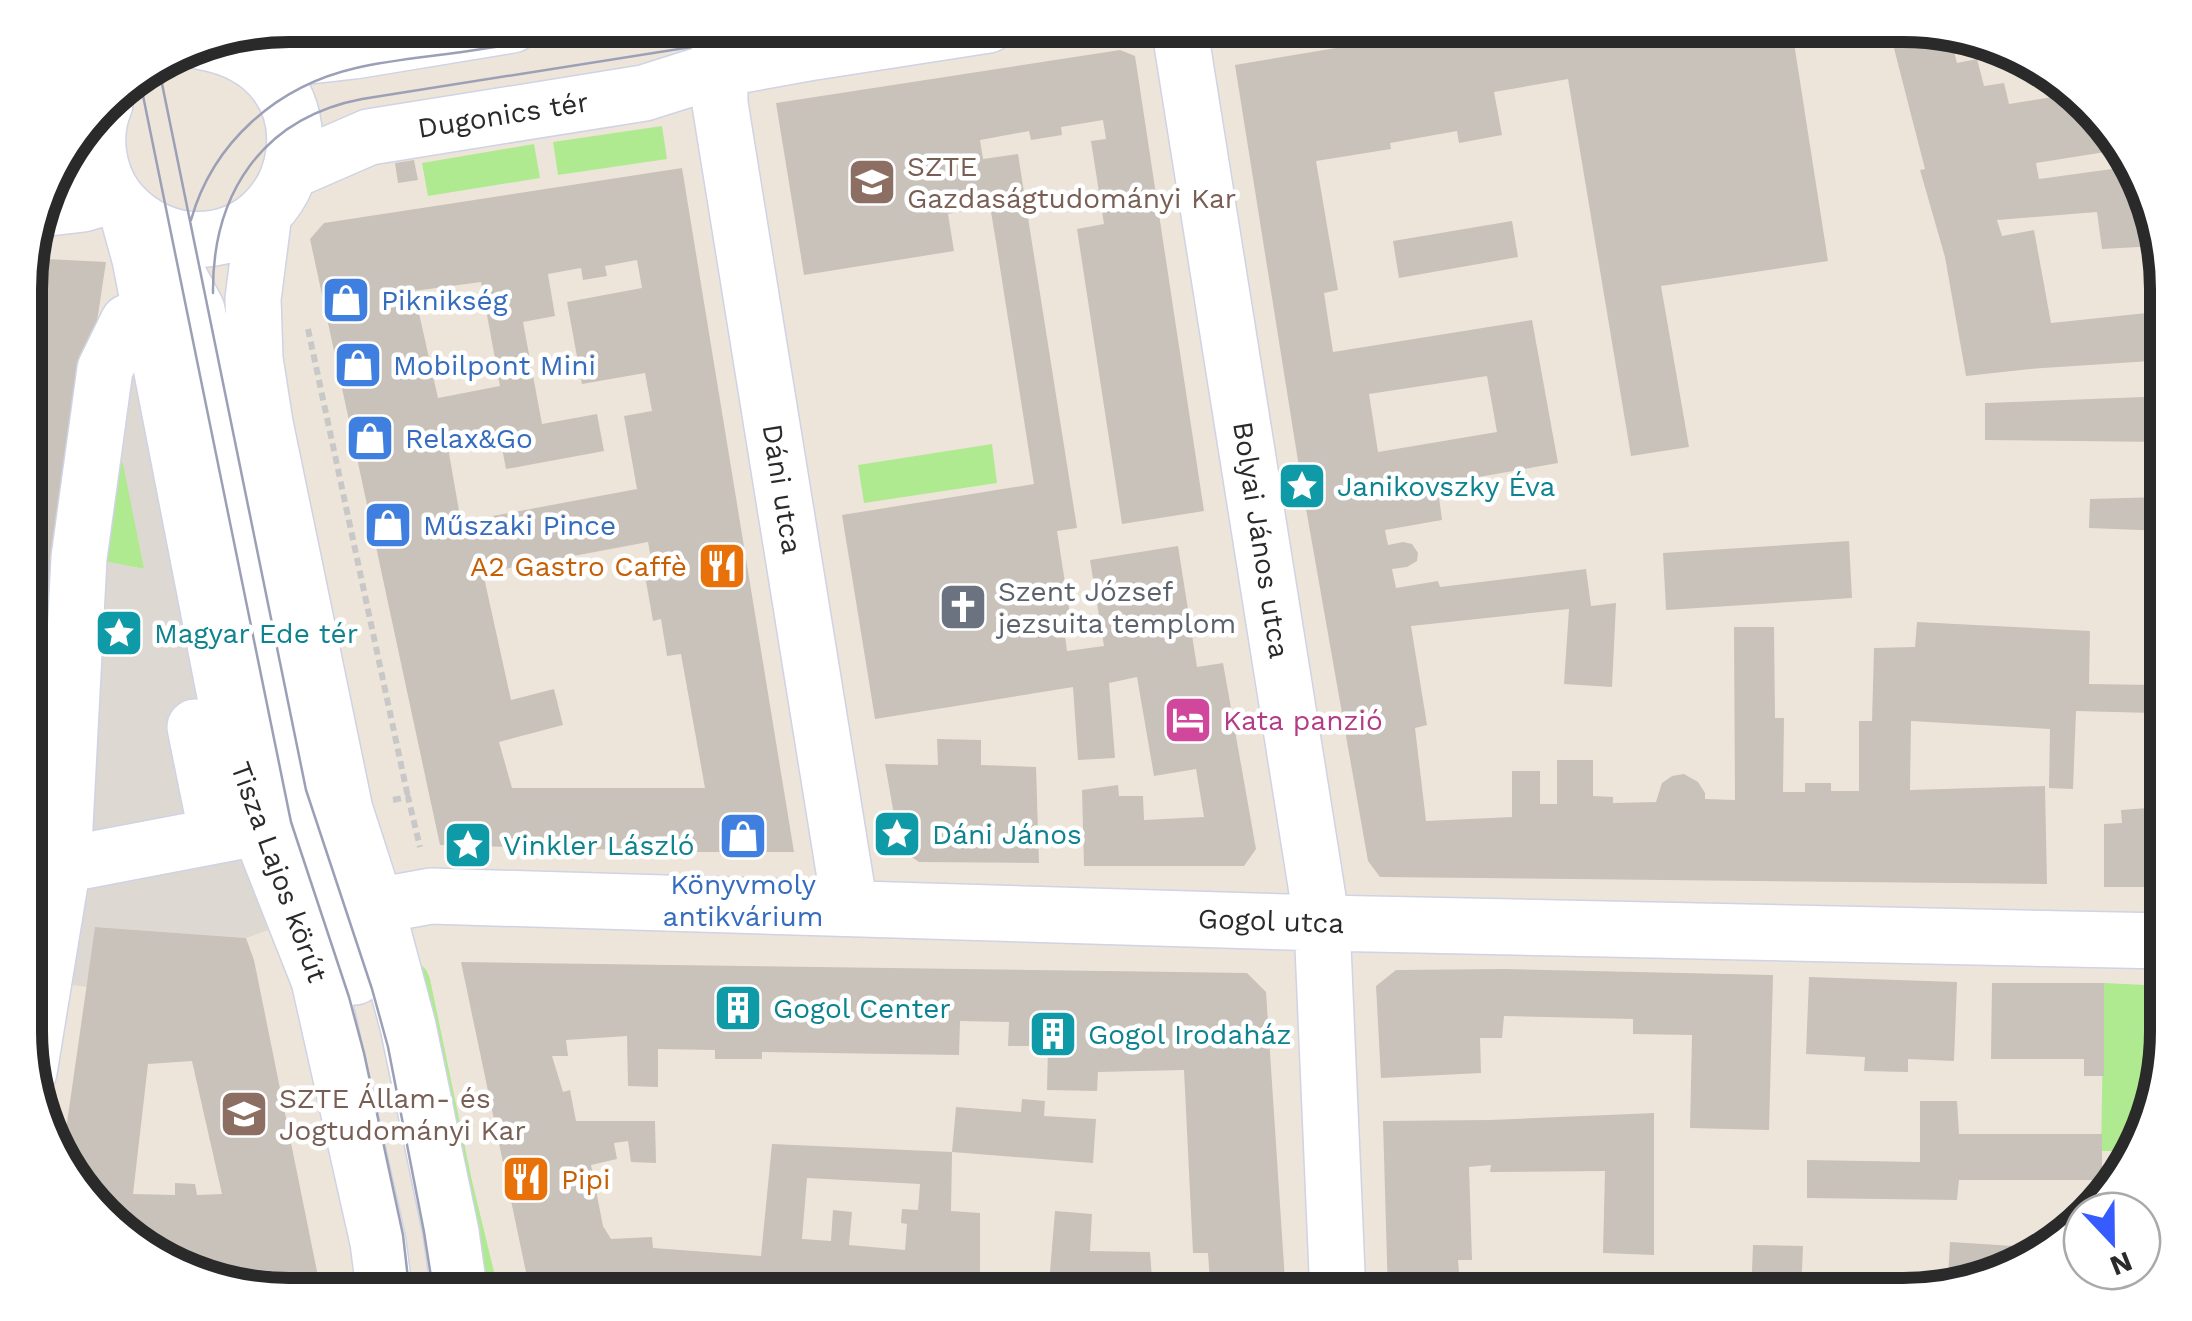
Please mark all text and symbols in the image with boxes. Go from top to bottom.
street label: Dugonics tér [415,85,591,145]
place label: SZTE Gazdaságtudományi Kar [907,150,1236,215]
school or university icon: SZTE Gazdaságtudományi Kar [846,156,898,208]
shop icon: Piknikség [320,274,372,326]
place label: Piknikség [381,284,508,317]
shop icon: Mobilpont Mini [332,339,384,391]
place label: Mobilpont Mini [393,349,596,382]
shop icon: Relax&Go [344,412,396,464]
street label: Bolyai János utca [1226,419,1296,661]
place label: Relax&Go [405,422,533,455]
street label: Dáni utca [755,422,809,556]
place icon: Janikovszky Éva [1276,460,1328,512]
place label: Janikovszky Éva [1337,470,1555,503]
shop icon: Műszaki Pince [362,499,414,551]
place label: Műszaki Pince [423,509,616,542]
restaurant icon: A2 Gastro Caffè [696,540,748,592]
place label: A2 Gastro Caffè [470,550,687,583]
place label: Szent József jezsuita templom [995,575,1236,640]
church icon: Szent József jezsuita templom [937,581,989,633]
place icon: Magyar Ede tér [93,607,145,659]
place label: Magyar Ede tér [154,617,358,650]
hotel icon: Kata panzió [1162,694,1214,746]
place label: Kata panzió [1223,704,1383,737]
street label: Tisza Lajos körút [224,757,334,987]
place icon: Dáni János [871,808,923,860]
shop icon: Könyvmoly antikvárium [717,810,769,862]
place label: Dáni János [932,818,1082,851]
place icon: Vinkler László [442,819,494,871]
place label: Vinkler László [503,829,695,862]
place label: Könyvmoly antikvárium [663,868,823,933]
street label: Gogol utca [1197,902,1345,940]
building icon: Gogol Center [712,982,764,1034]
place label: Gogol Center [773,992,951,1025]
building icon: Gogol Irodaház [1027,1008,1079,1060]
place label: Gogol Irodaház [1088,1018,1291,1051]
place label: SZTE Állam- és Jogtudományi Kar [279,1082,526,1147]
school or university icon: SZTE Állam- és Jogtudományi Kar [218,1088,270,1140]
restaurant icon: Pipi [500,1153,552,1205]
place label: Pipi [561,1163,611,1196]
north arrow [2062,1191,2162,1291]
text: N [2105,1245,2137,1283]

